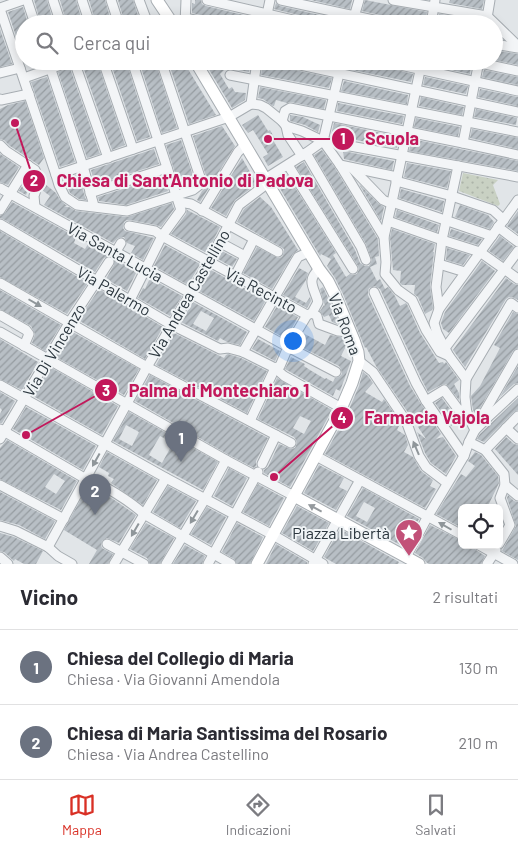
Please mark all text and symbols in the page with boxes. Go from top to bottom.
search box [15,15,503,70]
icon: search [33,29,61,57]
text: Cerca qui [73,31,150,54]
callout: Scuola [330,122,430,155]
text: Scuola [365,127,419,149]
text: 1 [340,129,346,147]
callout: Chiesa di Sant'Antonio di Padova [21,165,324,198]
text: Chiesa di Sant'Antonio di Padova [56,169,314,191]
text: 2 [30,171,38,189]
street label: Via Santa Lucia [64,217,166,286]
street label: Via Andrea Castellino [144,226,233,362]
street label: Via Palermo [74,262,155,319]
street label: Via Recinto [222,263,300,316]
street label: Via Roma [325,290,366,357]
one-way arrow [28,299,41,308]
street label: Via Di Vincenzo [18,300,89,400]
your location [280,328,306,354]
callout: Palma di Montechiaro 1 [94,374,320,407]
text: Palma di Montechiaro 1 [129,379,309,401]
text: 3 [102,381,110,399]
callout: Farmacia Vajola [329,401,500,434]
text: Farmacia Vajola [364,406,490,428]
text: 4 [337,408,347,426]
pin: 1 [165,421,197,462]
one-way arrow [411,441,419,455]
one-way arrow [92,452,100,467]
pin: 2 [79,474,111,515]
one-way arrow [307,504,322,512]
map controls [458,504,503,549]
button: locate [458,504,503,549]
one-way arrow [189,511,198,524]
place icon: Piazza Libertà [394,518,424,557]
one-way arrow [438,521,451,530]
one-way arrow [130,523,139,536]
place label: Piazza Libertà [292,523,390,542]
text: Vicino [20,584,78,609]
text: 2 risultati [433,587,498,606]
text: Chiesa del Collegio di Maria [67,646,294,669]
text: 1 [33,658,39,677]
text: 130 m [459,658,498,677]
text: Chiesa · Via Giovanni Amendola [67,669,280,688]
text: Chiesa di Maria Santissima del Rosario [67,721,388,744]
text: 2 [32,733,40,752]
text: 210 m [459,733,498,752]
text: Chiesa · Via Andrea Castellino [67,744,269,763]
tab: Mappa [62,791,102,838]
tab: Indicazioni [226,791,291,838]
tab: Salvati [415,791,456,838]

